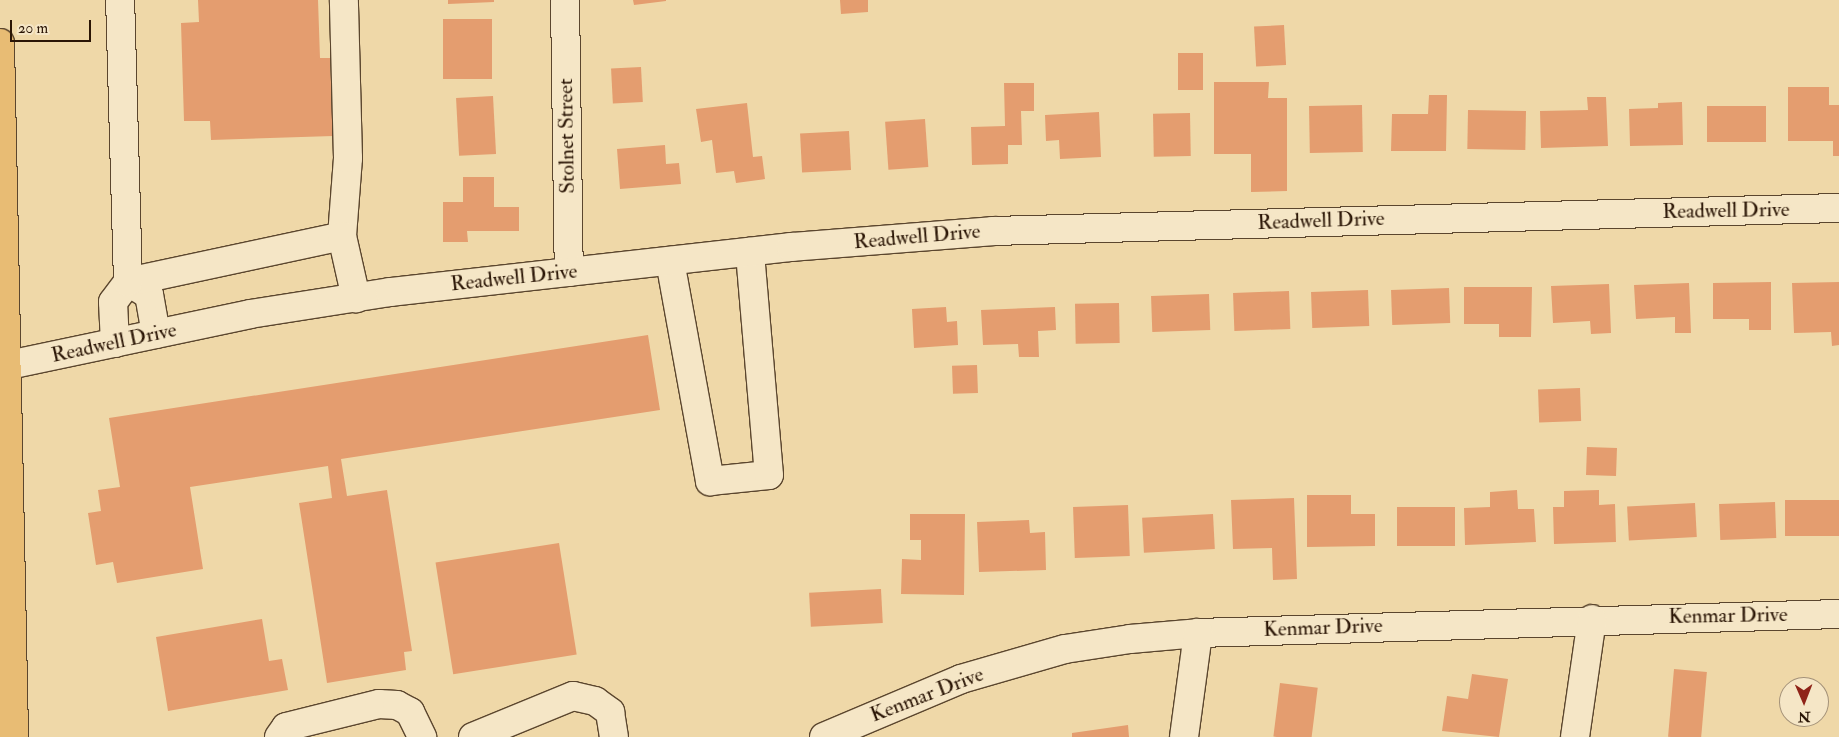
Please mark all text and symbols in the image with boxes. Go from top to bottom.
scale bar [12,10,94,42]
text: 20 m [18,19,48,38]
street label: Stolnet Street [553,78,581,194]
street label: Readwell Drive [1662,197,1790,225]
street label: Readwell Drive [1257,206,1385,236]
street label: Readwell Drive [852,219,982,255]
street label: Readwell Drive [449,259,579,297]
street label: Readwell Drive [49,317,179,369]
street label: Kenmar Drive [1668,602,1788,630]
street label: Kenmar Drive [1263,613,1383,643]
street label: Kenmar Drive [867,662,987,728]
north arrow [1779,677,1829,727]
text: N [1798,708,1811,725]

